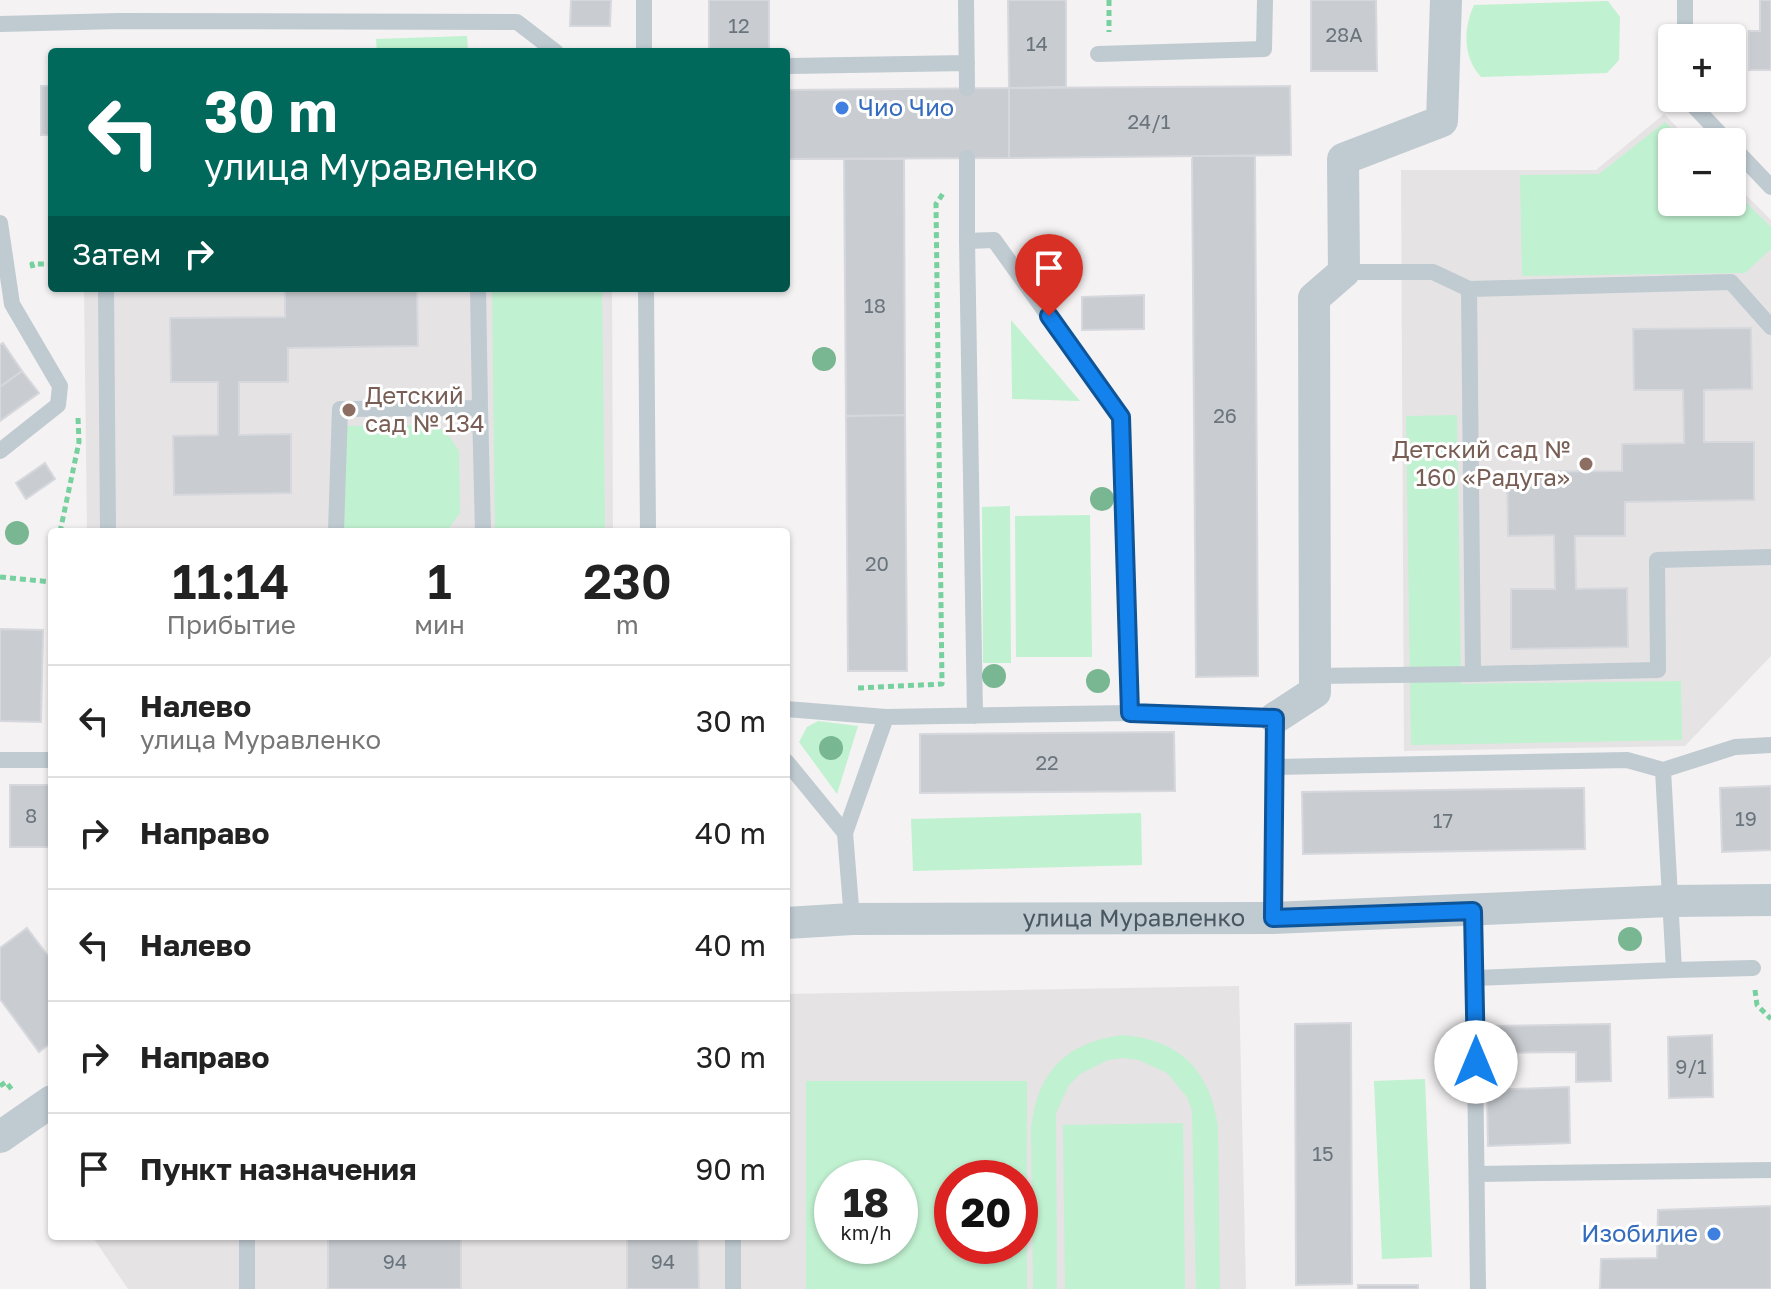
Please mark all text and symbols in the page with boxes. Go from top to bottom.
house number: 12 [728,13,750,37]
house number: 28А [1325,22,1363,46]
map controls [1658,24,1746,216]
button: + [1658,24,1746,112]
house number: 14 [1026,31,1048,55]
text: 30 m [204,77,338,144]
icon: left [72,80,176,184]
place label: Чио Чио [858,92,954,121]
marker: Чио Чио [833,99,851,117]
house number: 24/1 [1127,109,1171,133]
button: − [1658,128,1746,216]
text: улица Муравленко [204,145,538,188]
icon: right [177,232,221,276]
pin [1015,234,1083,316]
text: Затем [72,236,161,272]
icon: arrive [1027,246,1071,290]
house number: 18 [864,293,886,317]
place label: Детский сад № 134 [365,380,485,437]
marker: Детский сад № 134 [340,401,358,419]
house number: 26 [1213,403,1237,427]
place label: Детский сад № 160 «Радуга» [1392,434,1570,491]
marker: Детский сад № 160 «Радуга» [1577,455,1595,473]
house number: 20 [865,551,889,575]
text: 11:14 [172,552,290,610]
text: 1 [427,552,452,610]
text: 230 [583,552,672,610]
text: Прибытие [166,609,296,640]
text: мин [414,609,465,640]
text: m [616,609,639,640]
text: Налево [140,688,251,724]
icon: left [72,699,116,743]
text: 30 m [696,703,766,739]
text: улица Муравленко [140,724,381,755]
house number: 22 [1035,750,1059,774]
house number: 8 [25,803,37,827]
house number: 19 [1735,806,1757,830]
house number: 17 [1433,808,1453,832]
icon: right [72,811,116,855]
text: Направо [140,815,269,851]
text: 40 m [695,815,766,851]
street label: улица Муравленко [1023,902,1245,932]
icon: left [72,923,116,967]
text: Налево [140,927,251,963]
text: 40 m [695,927,766,963]
position arrow [1434,1020,1518,1104]
icon: right [72,1035,116,1079]
text: Направо [140,1039,269,1075]
text: 30 m [696,1039,766,1075]
house number: 9/1 [1675,1054,1707,1078]
house number: 15 [1312,1141,1334,1165]
icon: arrive [72,1147,116,1191]
text: Пункт назначения [140,1151,417,1187]
text: 90 m [695,1151,766,1187]
speed limit sign: 20 [934,1160,1038,1264]
text: 18 [843,1178,889,1226]
place label: Изобилие [1581,1218,1698,1247]
text: km/h [841,1220,891,1244]
marker: Изобилие [1705,1225,1723,1243]
house number: 94 [383,1249,407,1273]
house number: 94 [651,1249,675,1273]

